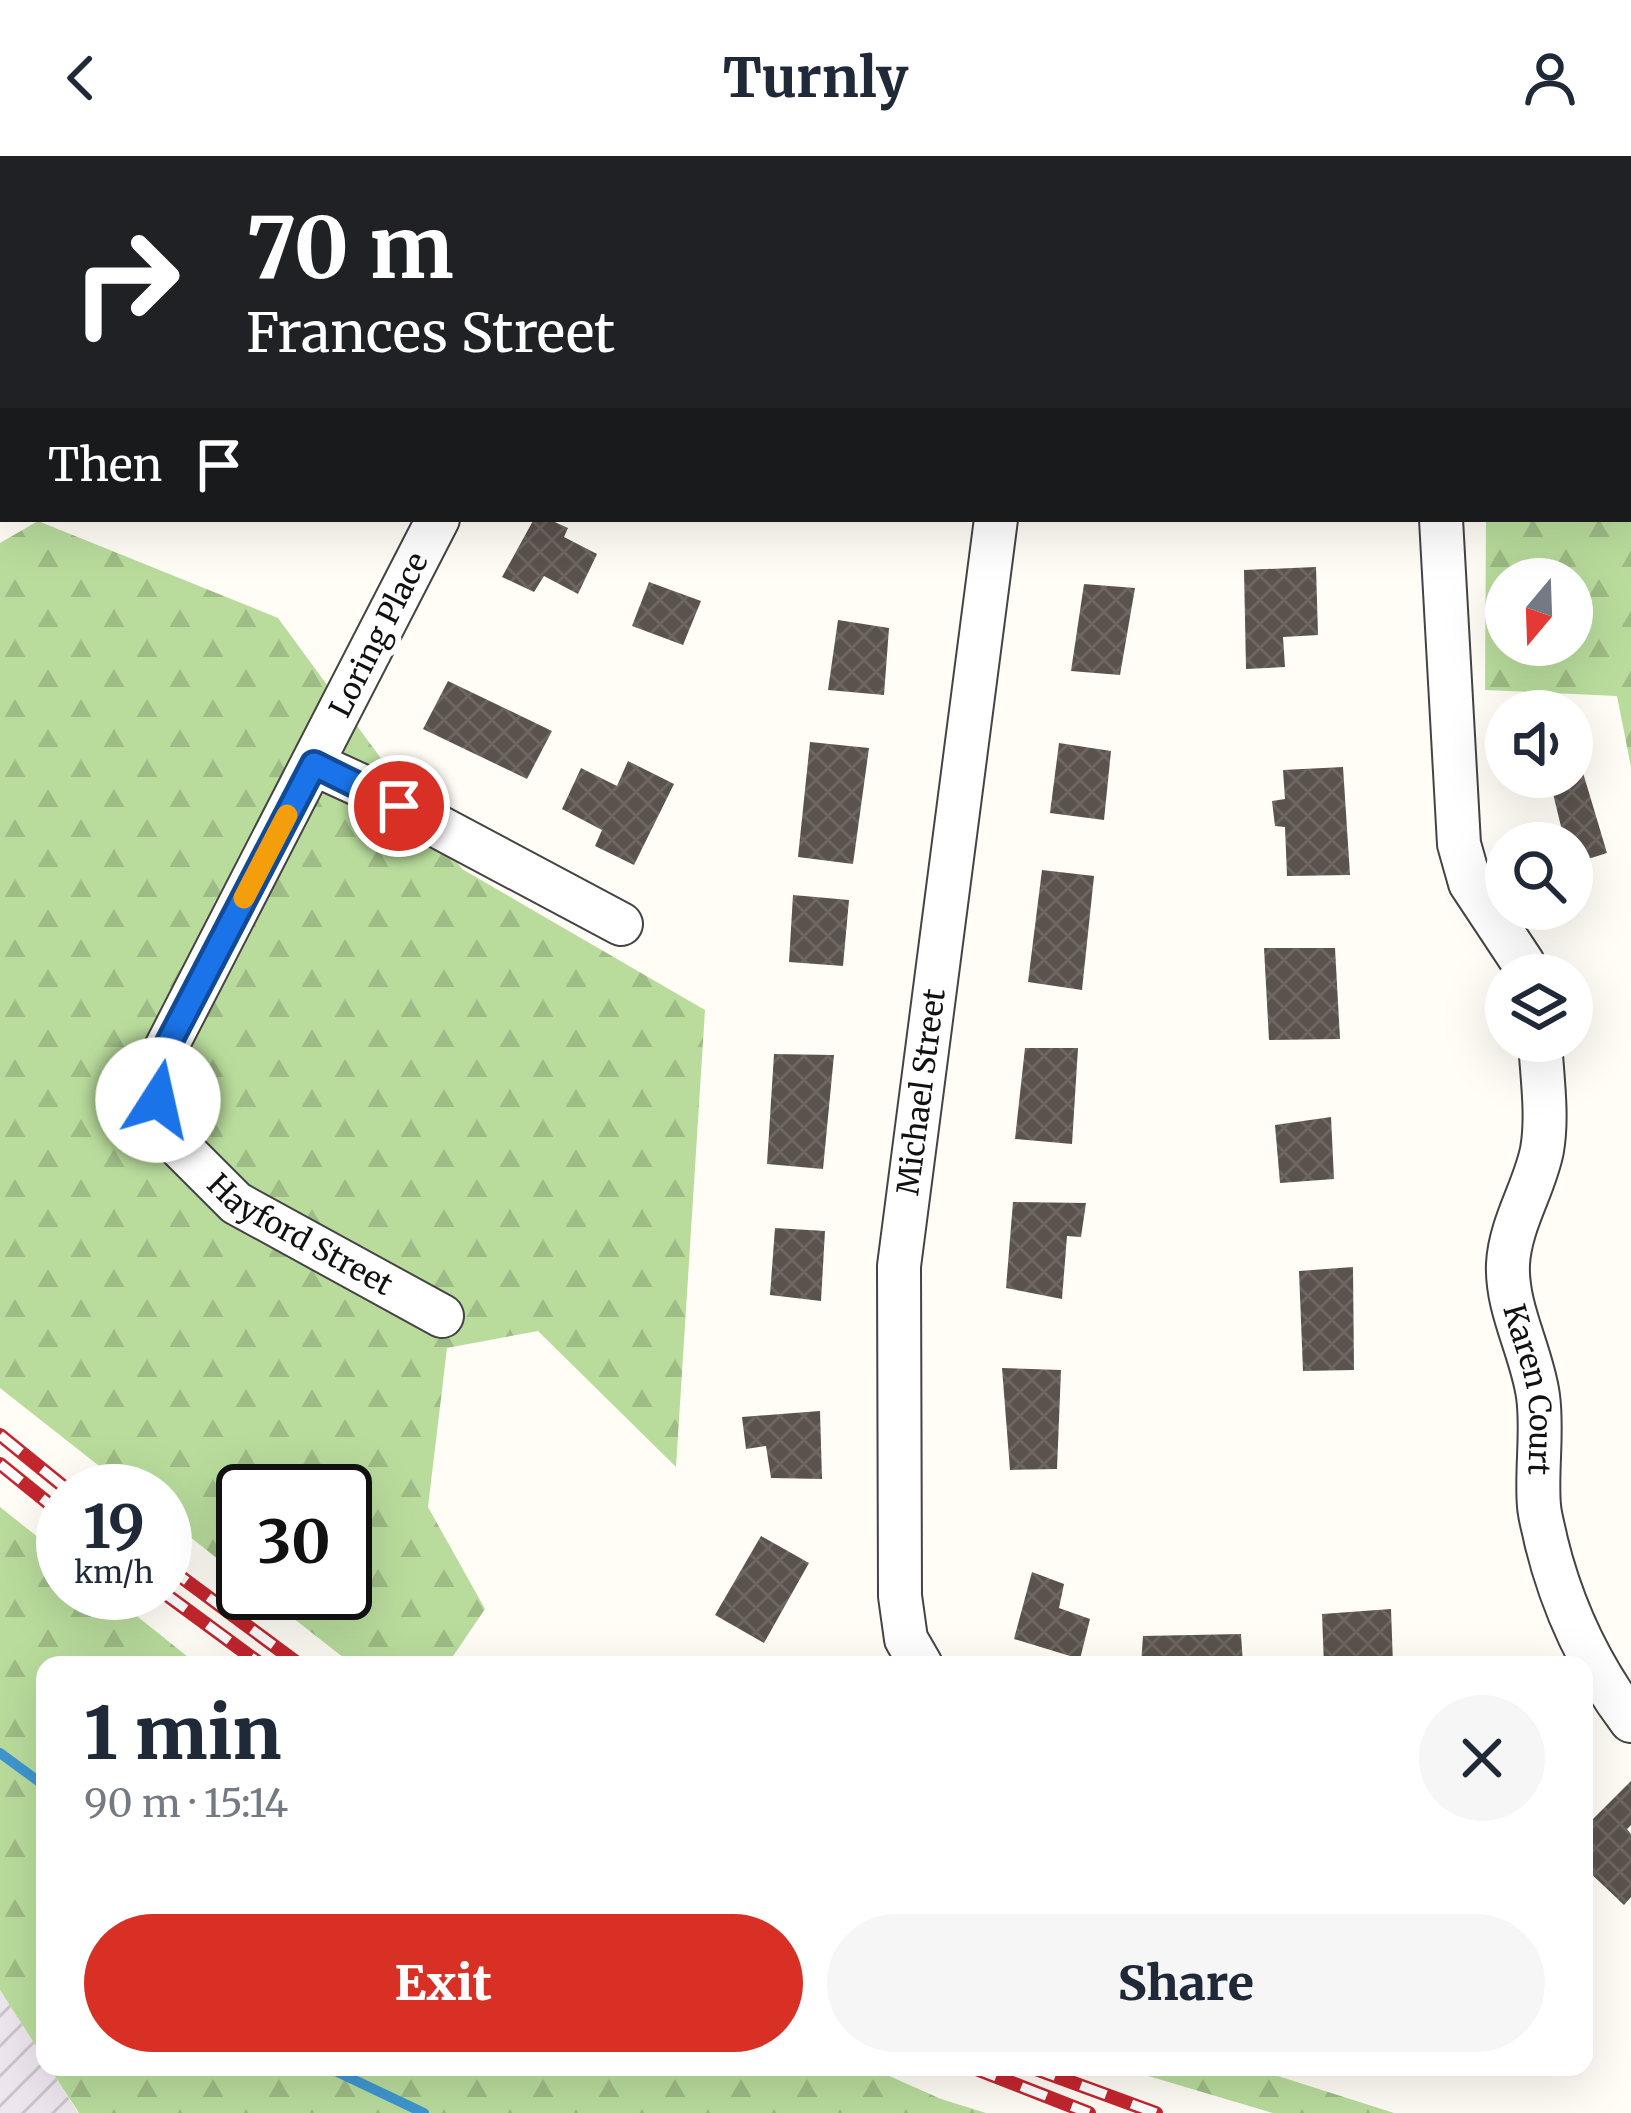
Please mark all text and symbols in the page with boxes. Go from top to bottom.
text: Turnly [723,44,908,112]
icon: back [48,45,114,111]
icon: person [1517,45,1583,111]
text: 70 m [246,195,454,301]
icon: right [48,204,204,360]
text: Frances Street [246,299,615,367]
icon: arrive [186,432,252,498]
text: Then [48,437,162,493]
street label: Loring Place [320,546,436,723]
north arrow [1485,558,1593,666]
map controls [1485,558,1593,1062]
button: sound [1485,690,1593,798]
pin [348,755,450,857]
icon: arrive [366,773,432,839]
button: search [1485,822,1593,930]
button: layers [1485,954,1593,1062]
street label: Michael Street [888,986,953,1197]
position arrow [95,1037,221,1163]
street label: Hayford Street [200,1165,400,1303]
street label: Karen Court [1495,1300,1560,1476]
speed limit sign: 30 [216,1464,372,1620]
text: 19 [83,1489,145,1564]
text: km/h [74,1553,154,1591]
text: 1 min [84,1688,281,1779]
button: close [1419,1695,1545,1821]
text: 90 m · 15:14 [84,1779,288,1828]
button: Exit [84,1914,803,2052]
button: Share [827,1914,1545,2052]

